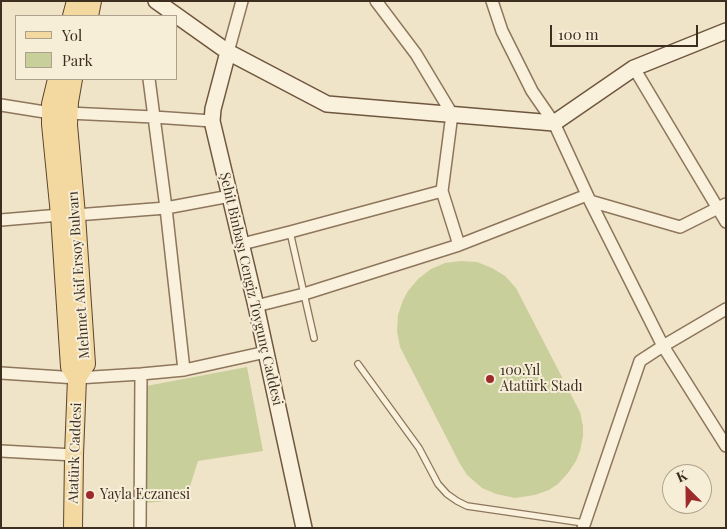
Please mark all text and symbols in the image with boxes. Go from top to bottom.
legend [15,15,178,80]
scale bar [552,15,700,47]
text: 100 m [558,24,599,44]
text: Yol [62,25,82,45]
text: Park [62,50,93,70]
street label: Şehit Binbaşı Cengiz Toygunç Caddesi [216,171,286,407]
street label: Mehmet Akif Ersoy Bulvarı [65,191,93,359]
place label: 100.Yıl Atatürk Stadı [500,363,583,396]
marker: 100.Yıl Atatürk Stadı [484,373,496,385]
street label: Atatürk Caddesi [65,402,85,504]
north arrow [662,464,712,514]
text: K [673,465,690,486]
place label: Yayla Eczanesi [100,487,190,503]
marker: Yayla Eczanesi [84,489,96,501]

